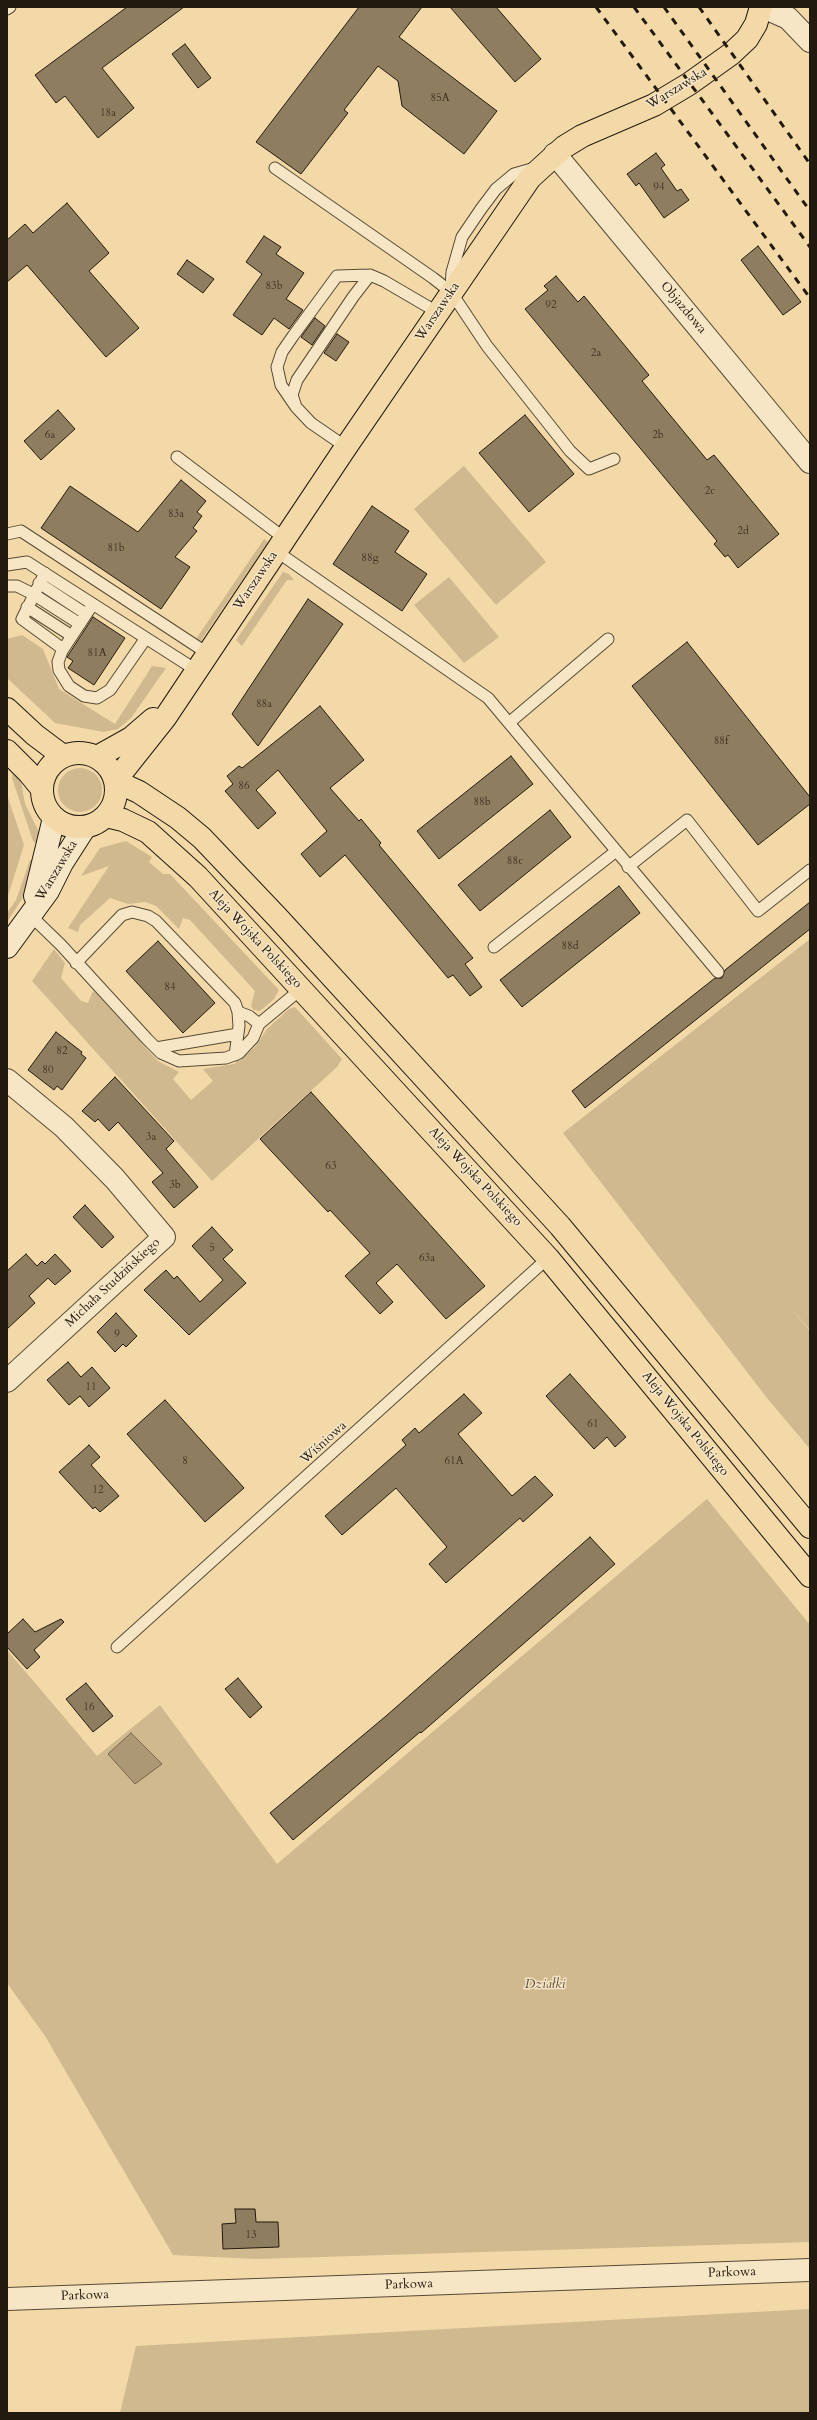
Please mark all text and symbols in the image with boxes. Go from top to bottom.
street label: Warszawska [644,65,710,113]
house number: 85A [430,91,450,105]
house number: 18a [100,106,116,120]
house number: 94 [653,180,665,194]
house number: 83b [265,279,283,293]
street label: Objazdowa [657,279,709,337]
street label: Warszawska [413,280,463,344]
house number: 92 [545,298,557,312]
house number: 2a [591,346,601,360]
house number: 6a [45,428,55,442]
house number: 2b [652,428,664,442]
house number: 2c [705,484,715,498]
house number: 83a [168,507,184,521]
house number: 2d [737,524,749,538]
house number: 81b [107,541,125,555]
street label: Warszawska [231,549,281,613]
house number: 88g [361,551,379,565]
house number: 81A [87,646,107,660]
house number: 88a [256,697,272,711]
house number: 88f [714,734,728,748]
house number: 86 [238,779,250,793]
house number: 88b [473,795,491,809]
street label: Warszawska [33,838,81,904]
house number: 88c [507,854,523,868]
street label: Aleja Wojska Polskiego [205,886,305,992]
house number: 88d [561,939,579,953]
house number: 84 [164,980,176,994]
house number: 82 [56,1044,68,1058]
house number: 80 [42,1063,54,1077]
street label: Aleja Wojska Polskiego [425,1124,525,1230]
house number: 3a [146,1130,156,1144]
house number: 63 [325,1159,337,1173]
house number: 3b [169,1178,181,1192]
street label: Michała Studzińskiego [62,1235,164,1331]
house number: 5 [209,1241,215,1255]
house number: 63a [419,1251,435,1265]
house number: 9 [114,1327,120,1341]
street label: Aleja Wojska Polskiego [638,1369,732,1479]
house number: 11 [85,1380,97,1394]
house number: 61 [587,1417,599,1431]
street label: Wiśniowa [298,1418,350,1468]
house number: 8 [182,1454,188,1468]
house number: 61A [444,1454,464,1468]
house number: 12 [92,1483,104,1497]
house number: 16 [83,1700,95,1714]
park label: Działki [525,1977,565,1993]
house number: 13 [245,2228,257,2242]
street label: Parkowa [708,2264,756,2282]
street label: Parkowa [385,2276,433,2294]
street label: Parkowa [61,2287,109,2305]

